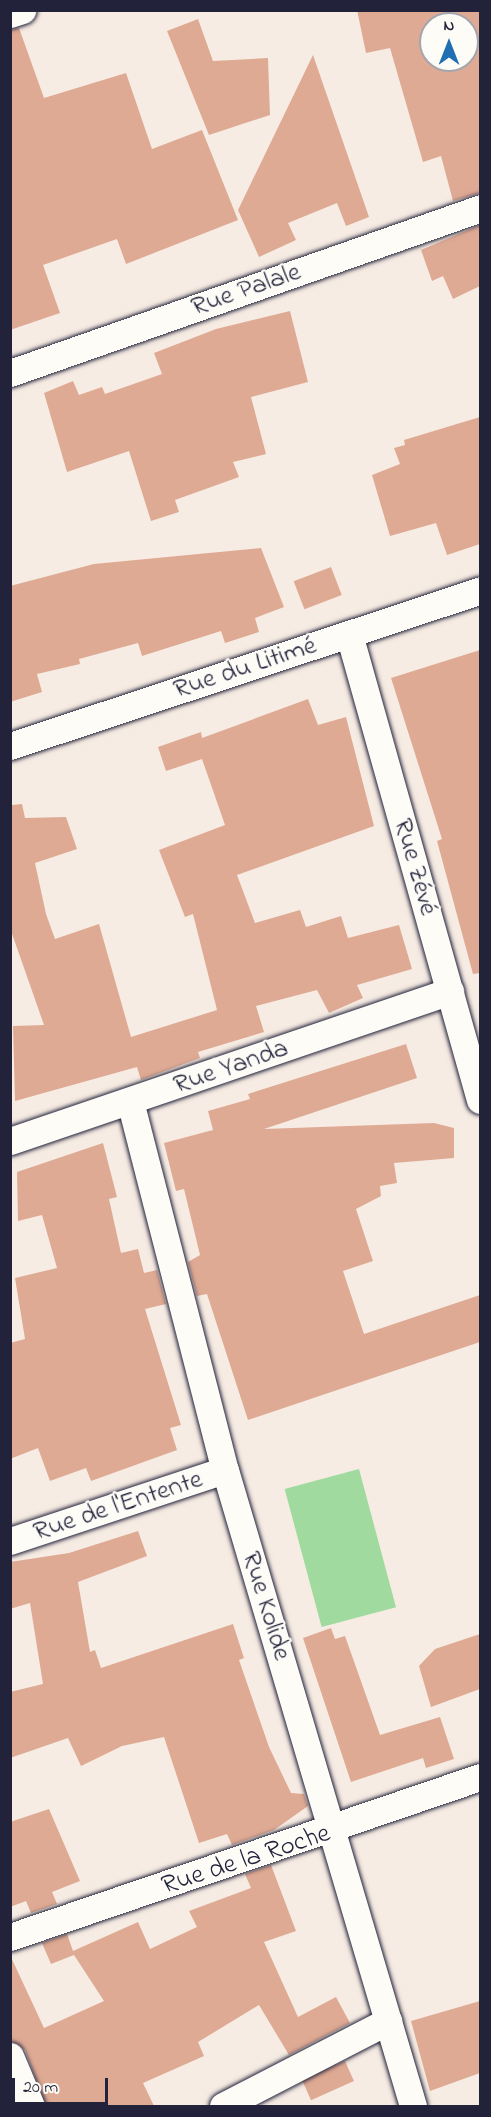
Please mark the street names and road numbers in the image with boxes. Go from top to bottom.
street label: Rue Palale [187,256,305,324]
street label: Rue du Litimé [169,630,321,706]
street label: Rue Zévé [386,815,444,919]
street label: Rue Yanda [169,1032,293,1102]
street label: Rue de l'Entente [29,1463,207,1549]
street label: Rue Kolide [234,1548,298,1664]
street label: Rue de la Roche [158,1818,334,1902]

